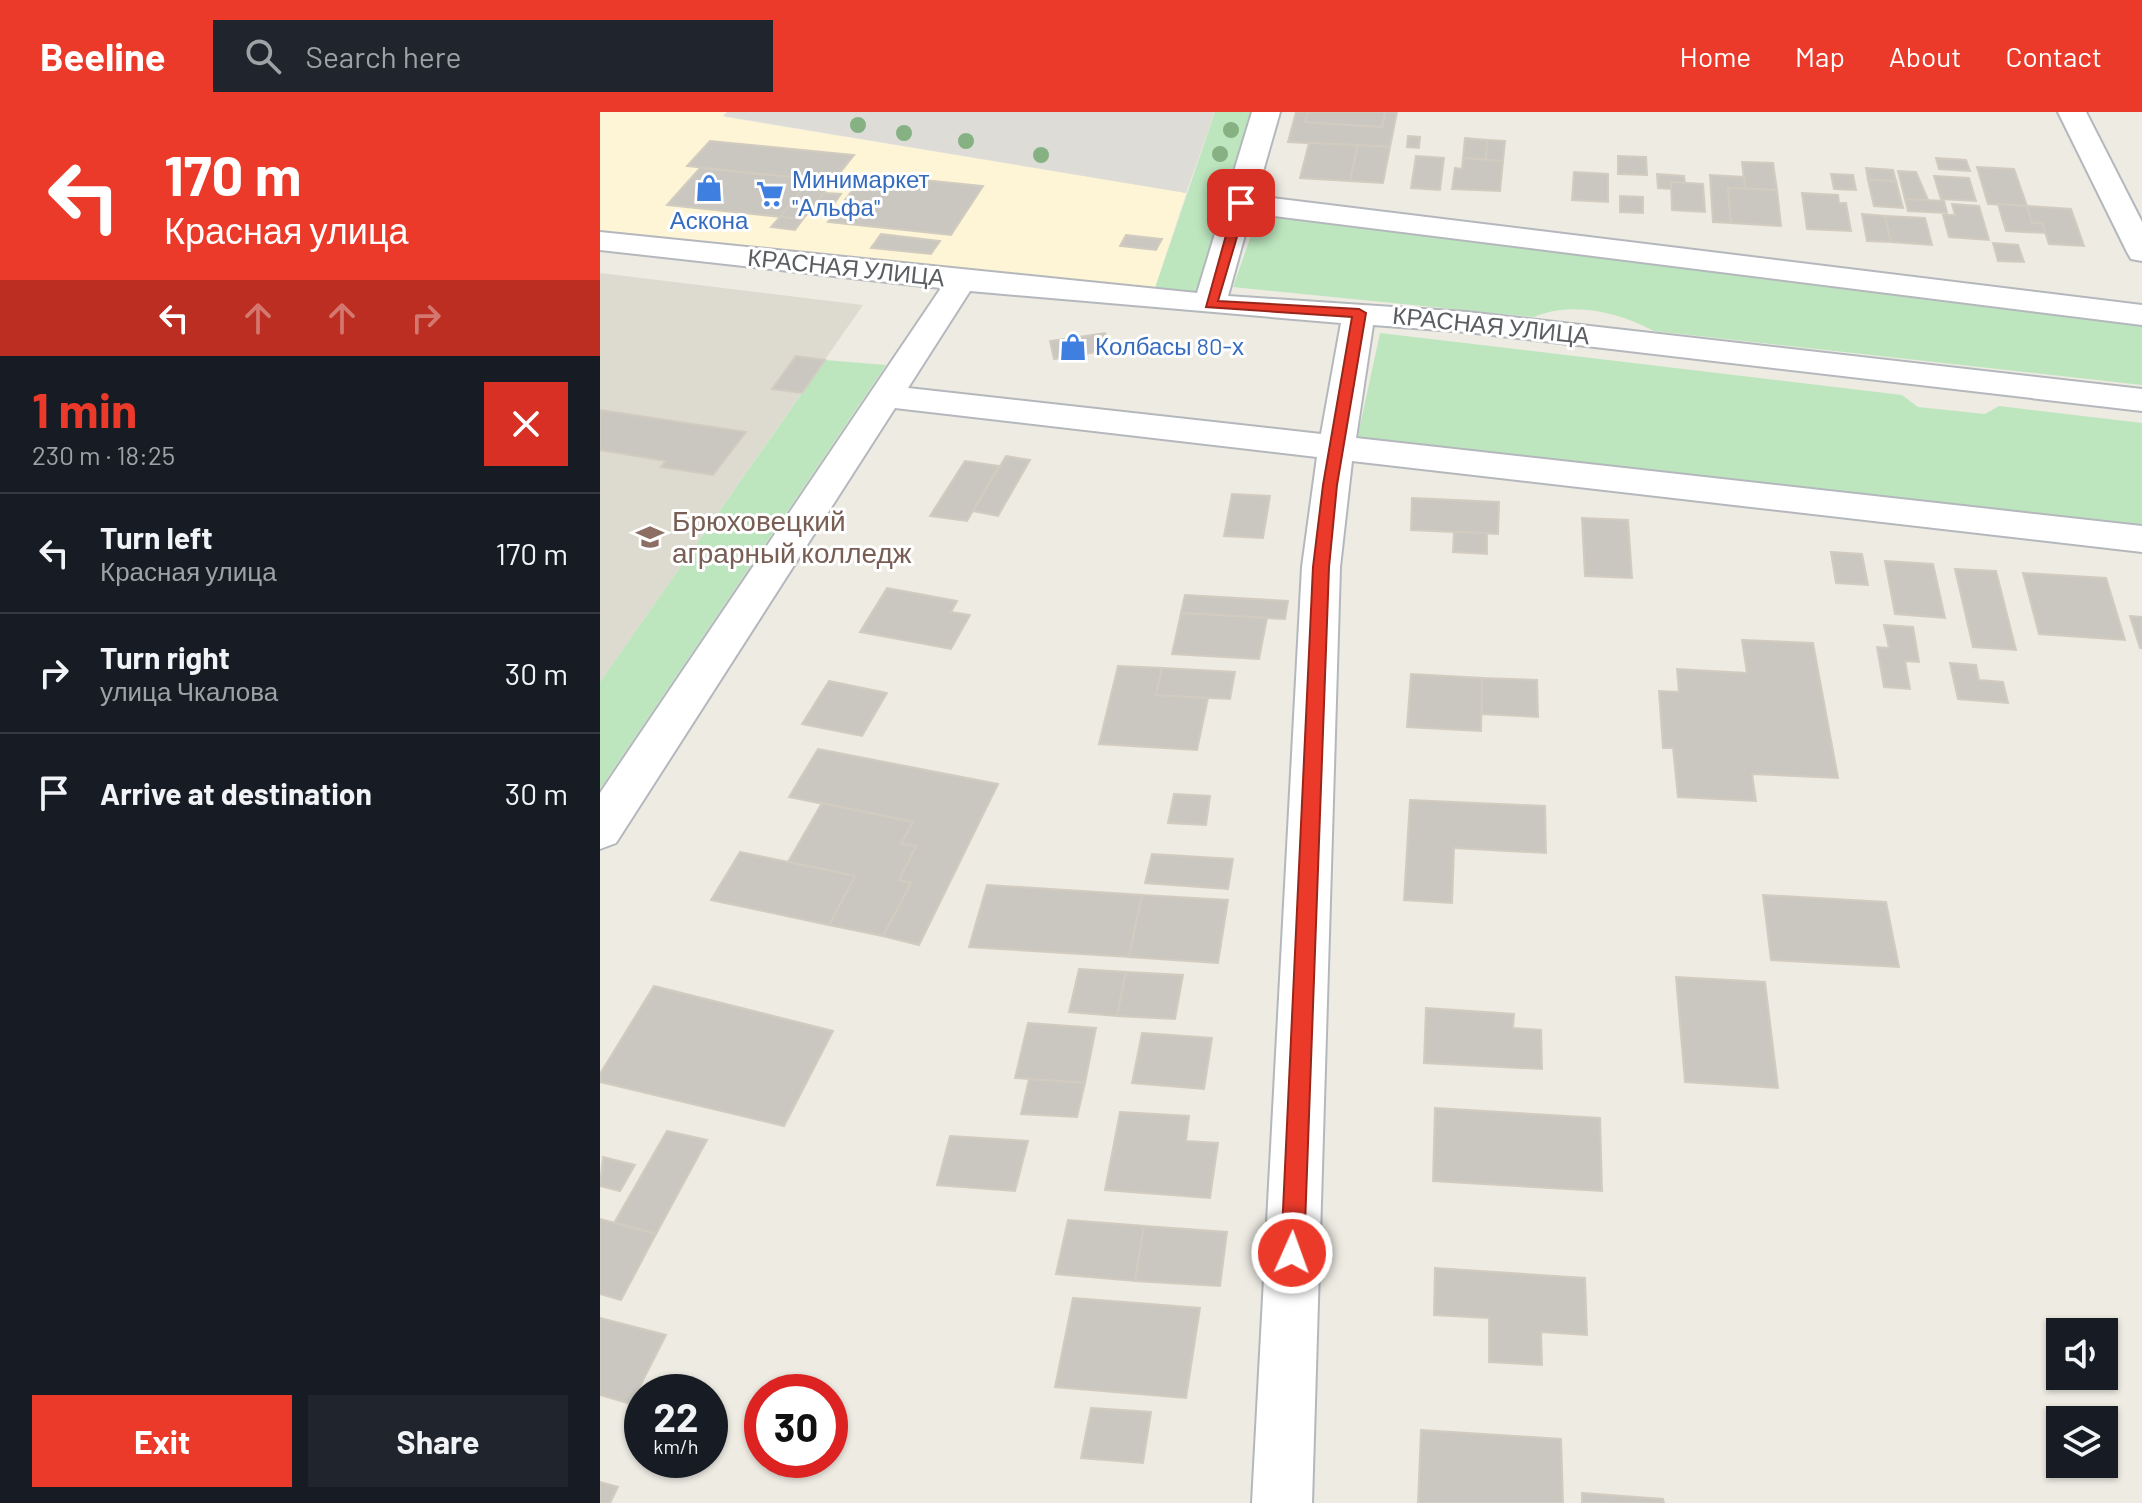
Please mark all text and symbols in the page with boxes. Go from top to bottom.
search box [213,20,773,92]
text: Beeline [40,33,165,79]
icon: search [241,34,285,78]
text: Search here [305,38,461,74]
text: Home [1680,39,1751,73]
text: Map [1795,39,1845,73]
text: About [1889,39,1961,73]
text: Contact [2005,39,2102,73]
text: 170 m [164,140,301,207]
icon: left [32,144,136,248]
place label: Минимаркет "Альфа" [792,164,930,221]
pin [1207,169,1275,237]
shop icon: Аскона [694,173,724,203]
supermarket icon: Минимаркет "Альфа" [755,179,785,209]
icon: arrive [1219,181,1263,225]
place label: Аскона [670,205,749,234]
text: Красная улица [164,208,409,251]
street label: КРАСНАЯ УЛИЦА [746,242,946,291]
icon: left [152,296,196,340]
icon: ahead [236,296,280,340]
icon: ahead [320,296,364,340]
icon: right [404,296,448,340]
street label: КРАСНАЯ УЛИЦА [1391,300,1591,349]
place label: Колбасы 80-х [1095,331,1244,360]
shop icon: Колбасы 80-х [1058,332,1088,362]
text: 1 min [32,380,137,438]
button: close [484,382,568,466]
text: 230 m · 18:25 [32,439,175,470]
place label: Брюховецкий аграрный колледж [672,503,912,569]
text: Turn left [100,519,213,555]
school or university icon: Брюховецкий аграрный колледж [635,522,665,552]
icon: left [32,531,76,575]
text: 170 m [496,535,568,571]
text: Красная улица [100,555,277,586]
text: Turn right [100,639,230,675]
icon: right [32,651,76,695]
text: 30 m [505,655,568,691]
text: улица Чкалова [100,675,278,706]
icon: arrive [32,771,76,815]
text: Arrive at destination [100,775,372,811]
text: 30 m [505,775,568,811]
position arrow [1250,1211,1334,1295]
map controls [2046,1318,2118,1478]
button: sound [2046,1318,2118,1390]
speed limit sign: 30 [744,1374,848,1478]
text: 22 [654,1392,698,1440]
button: Exit [32,1395,292,1487]
button: Share [308,1395,568,1487]
button: layers [2046,1406,2118,1478]
text: km/h [653,1434,699,1458]

